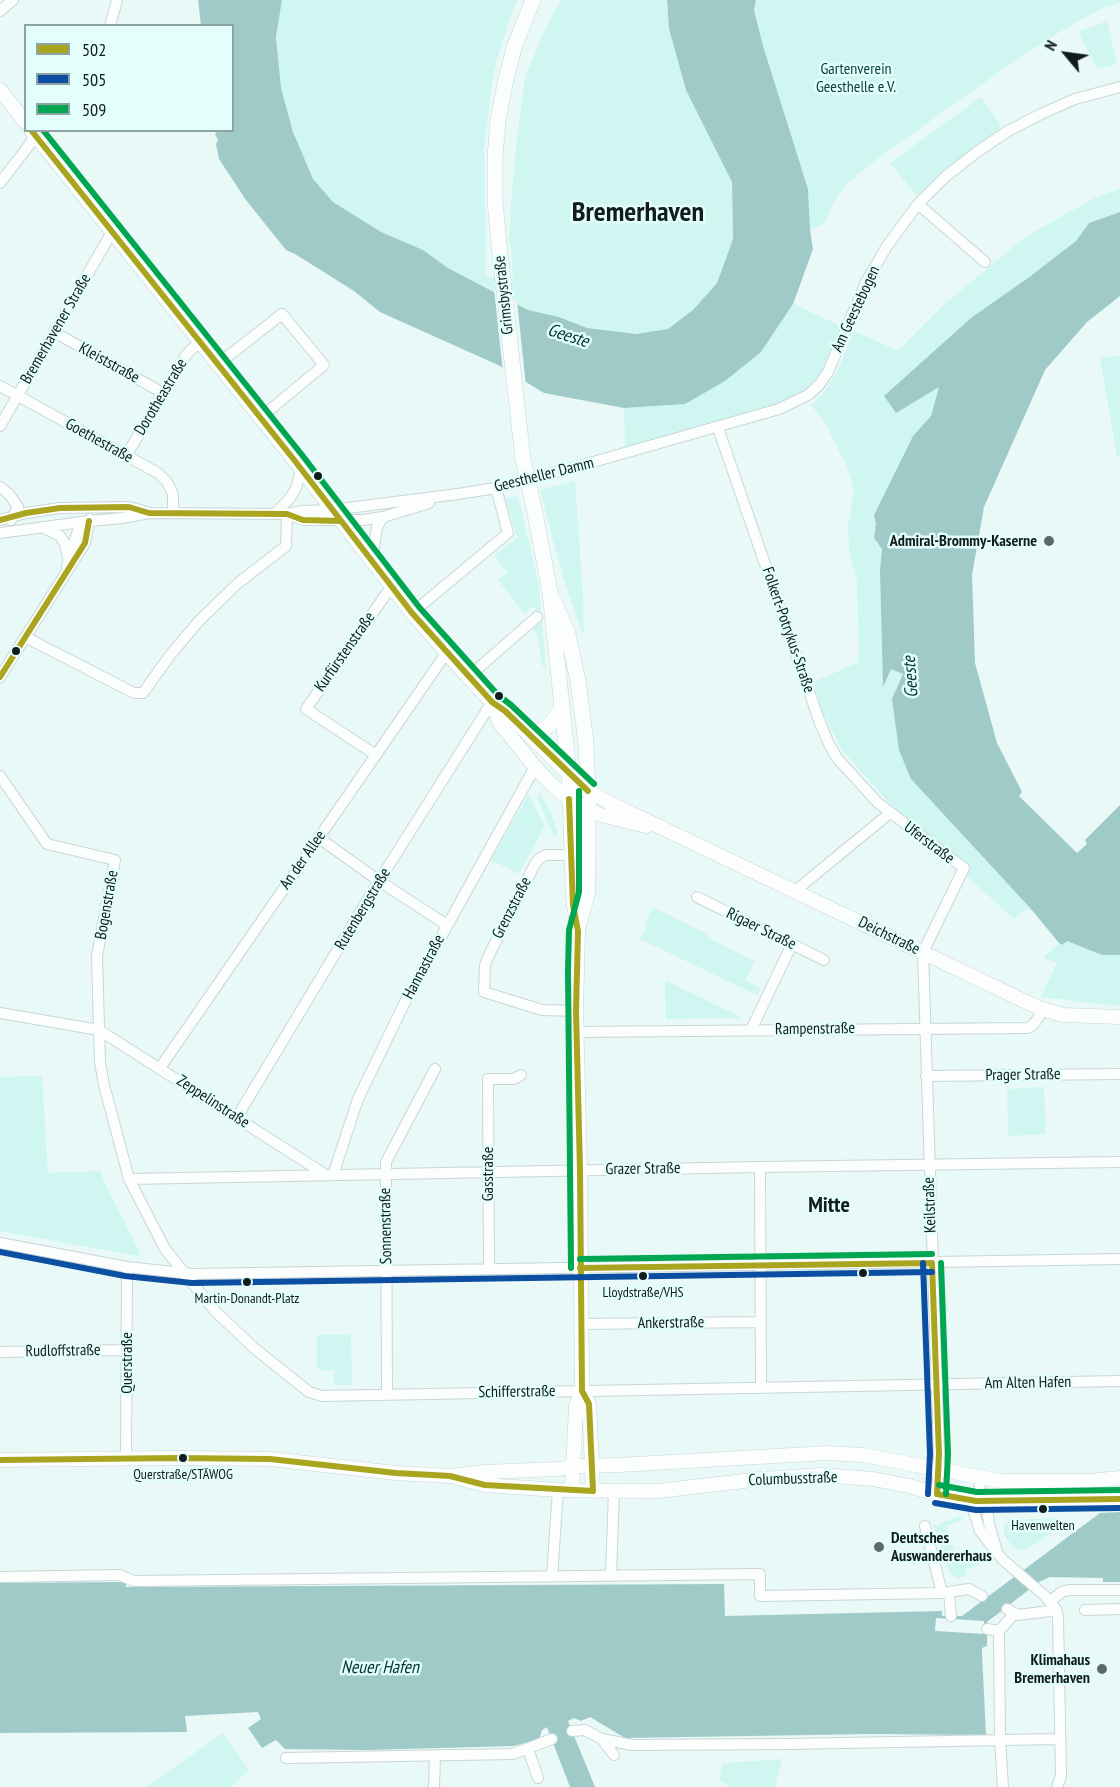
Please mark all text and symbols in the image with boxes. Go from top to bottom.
legend [24,24,234,132]
north arrow [1036,24,1096,84]
text: N [1039,37,1061,54]
text: 502 [82,38,106,61]
park label: Gartenverein Geesthelle e.V. [816,59,896,97]
text: 505 [82,68,106,91]
text: 509 [82,98,106,121]
district label: Bremerhaven [572,196,704,230]
street label: Grimsbystraße [490,255,518,335]
street label: Am Geestebogen [828,263,884,355]
street label: Bremerhavener Straße [17,270,95,388]
water label: Geeste [545,319,591,353]
street label: Kleiststraße [75,338,143,388]
street label: Dorotheastraße [131,355,191,439]
street label: Goethestraße [62,415,136,467]
street label: Geestheller Damm [492,453,596,497]
unlabelled marker [312,470,324,482]
place label: Admiral-Brommy-Kaserne [890,531,1037,551]
marker: Admiral-Brommy-Kaserne [1042,534,1056,548]
street label: Folkert-Potrykus-Straße [758,565,818,695]
street label: Kurfürstenstraße [311,609,379,695]
unlabelled marker [10,645,22,657]
water label: Geeste [899,655,923,699]
unlabelled marker [493,690,505,702]
street label: Uferstraße [900,818,958,868]
street label: An der Allee [276,827,330,893]
street label: Rutenbergstraße [331,864,395,954]
street label: Bogenstraße [91,869,123,941]
street label: Grenzstraße [488,874,536,942]
street label: Rigaer Straße [723,904,799,954]
street label: Deichstraße [855,913,923,959]
street label: Hannastraße [399,931,449,1003]
street label: Rampenstraße [775,1019,855,1039]
street label: Prager Straße [985,1065,1061,1085]
street label: Zeppelinstraße [173,1071,253,1133]
street label: Gasstraße [478,1147,498,1201]
street label: Grazer Straße [605,1159,681,1179]
street label: Keilstraße [919,1177,941,1233]
street label: Sonnenstraße [376,1188,396,1264]
district label: Mitte [808,1193,850,1219]
unlabelled marker [857,1267,869,1279]
marker: Lloydstraße/VHS [637,1270,649,1282]
marker: Martin-Donandt-Platz [241,1276,253,1288]
place label: Lloydstraße/VHS [602,1285,684,1301]
place label: Martin-Donandt-Platz [195,1291,299,1307]
street label: Ankerstraße [638,1313,704,1333]
street label: Querstraße [117,1332,137,1394]
street label: Rudloffstraße [25,1341,101,1361]
street label: Am Alten Hafen [985,1373,1071,1393]
street label: Schifferstraße [478,1382,556,1402]
marker: Querstraße/STÄWOG [177,1452,189,1464]
place label: Querstraße/STÄWOG [133,1467,233,1483]
street label: Columbusstraße [748,1468,838,1490]
marker: Havenwelten [1037,1503,1049,1515]
place label: Havenwelten [1011,1518,1075,1534]
place label: Deutsches Auswandererhaus [891,1528,992,1566]
marker: Deutsches Auswandererhaus [872,1540,886,1554]
place label: Klimahaus Bremerhaven [1014,1650,1090,1688]
water label: Neuer Hafen [341,1657,419,1679]
marker: Klimahaus Bremerhaven [1095,1662,1109,1676]

